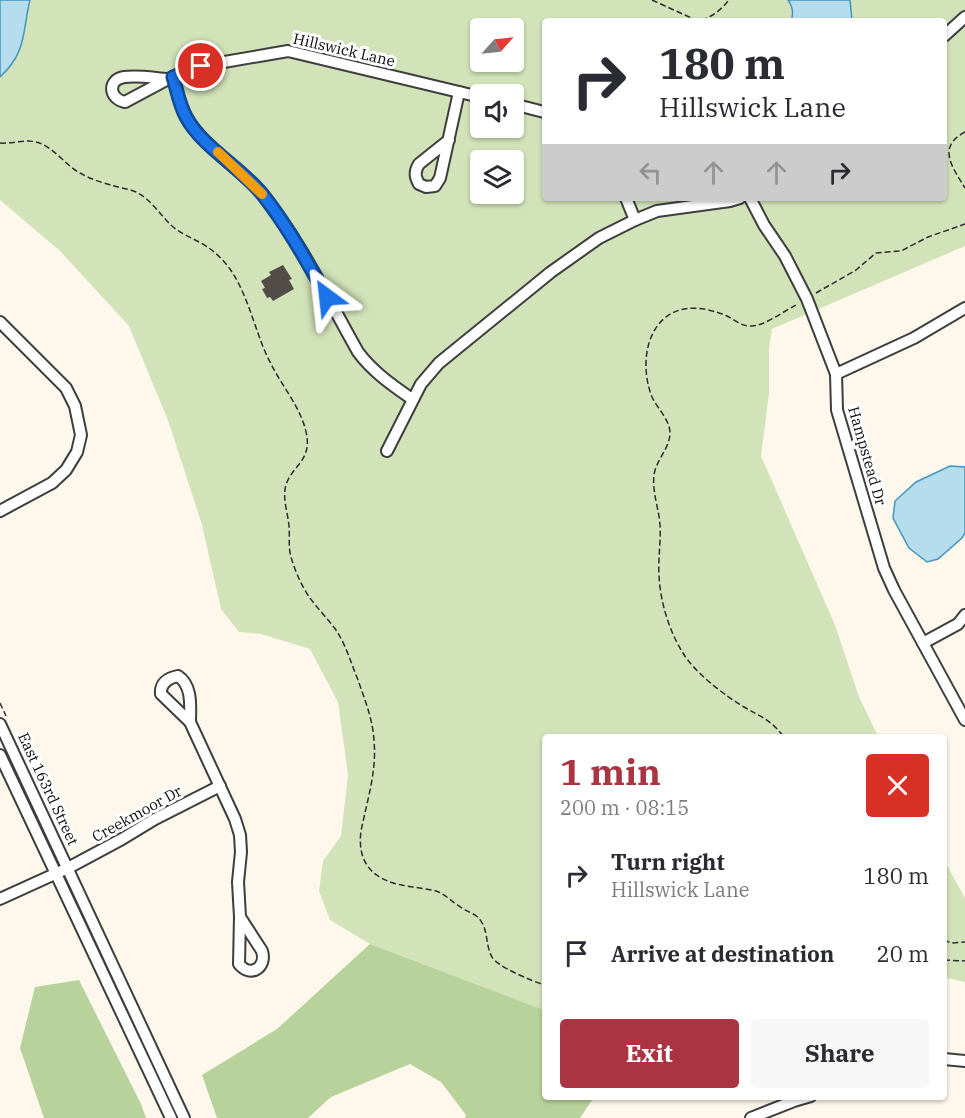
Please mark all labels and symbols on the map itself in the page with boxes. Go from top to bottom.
north arrow [470,18,524,72]
street label: Hillswick Lane [291,29,397,70]
pin [175,40,226,91]
position arrow [295,265,359,329]
street label: Hampstead Dr [844,404,891,508]
street label: East 163rd Street [14,729,83,848]
street label: Creekmoor Dr [89,781,185,846]

